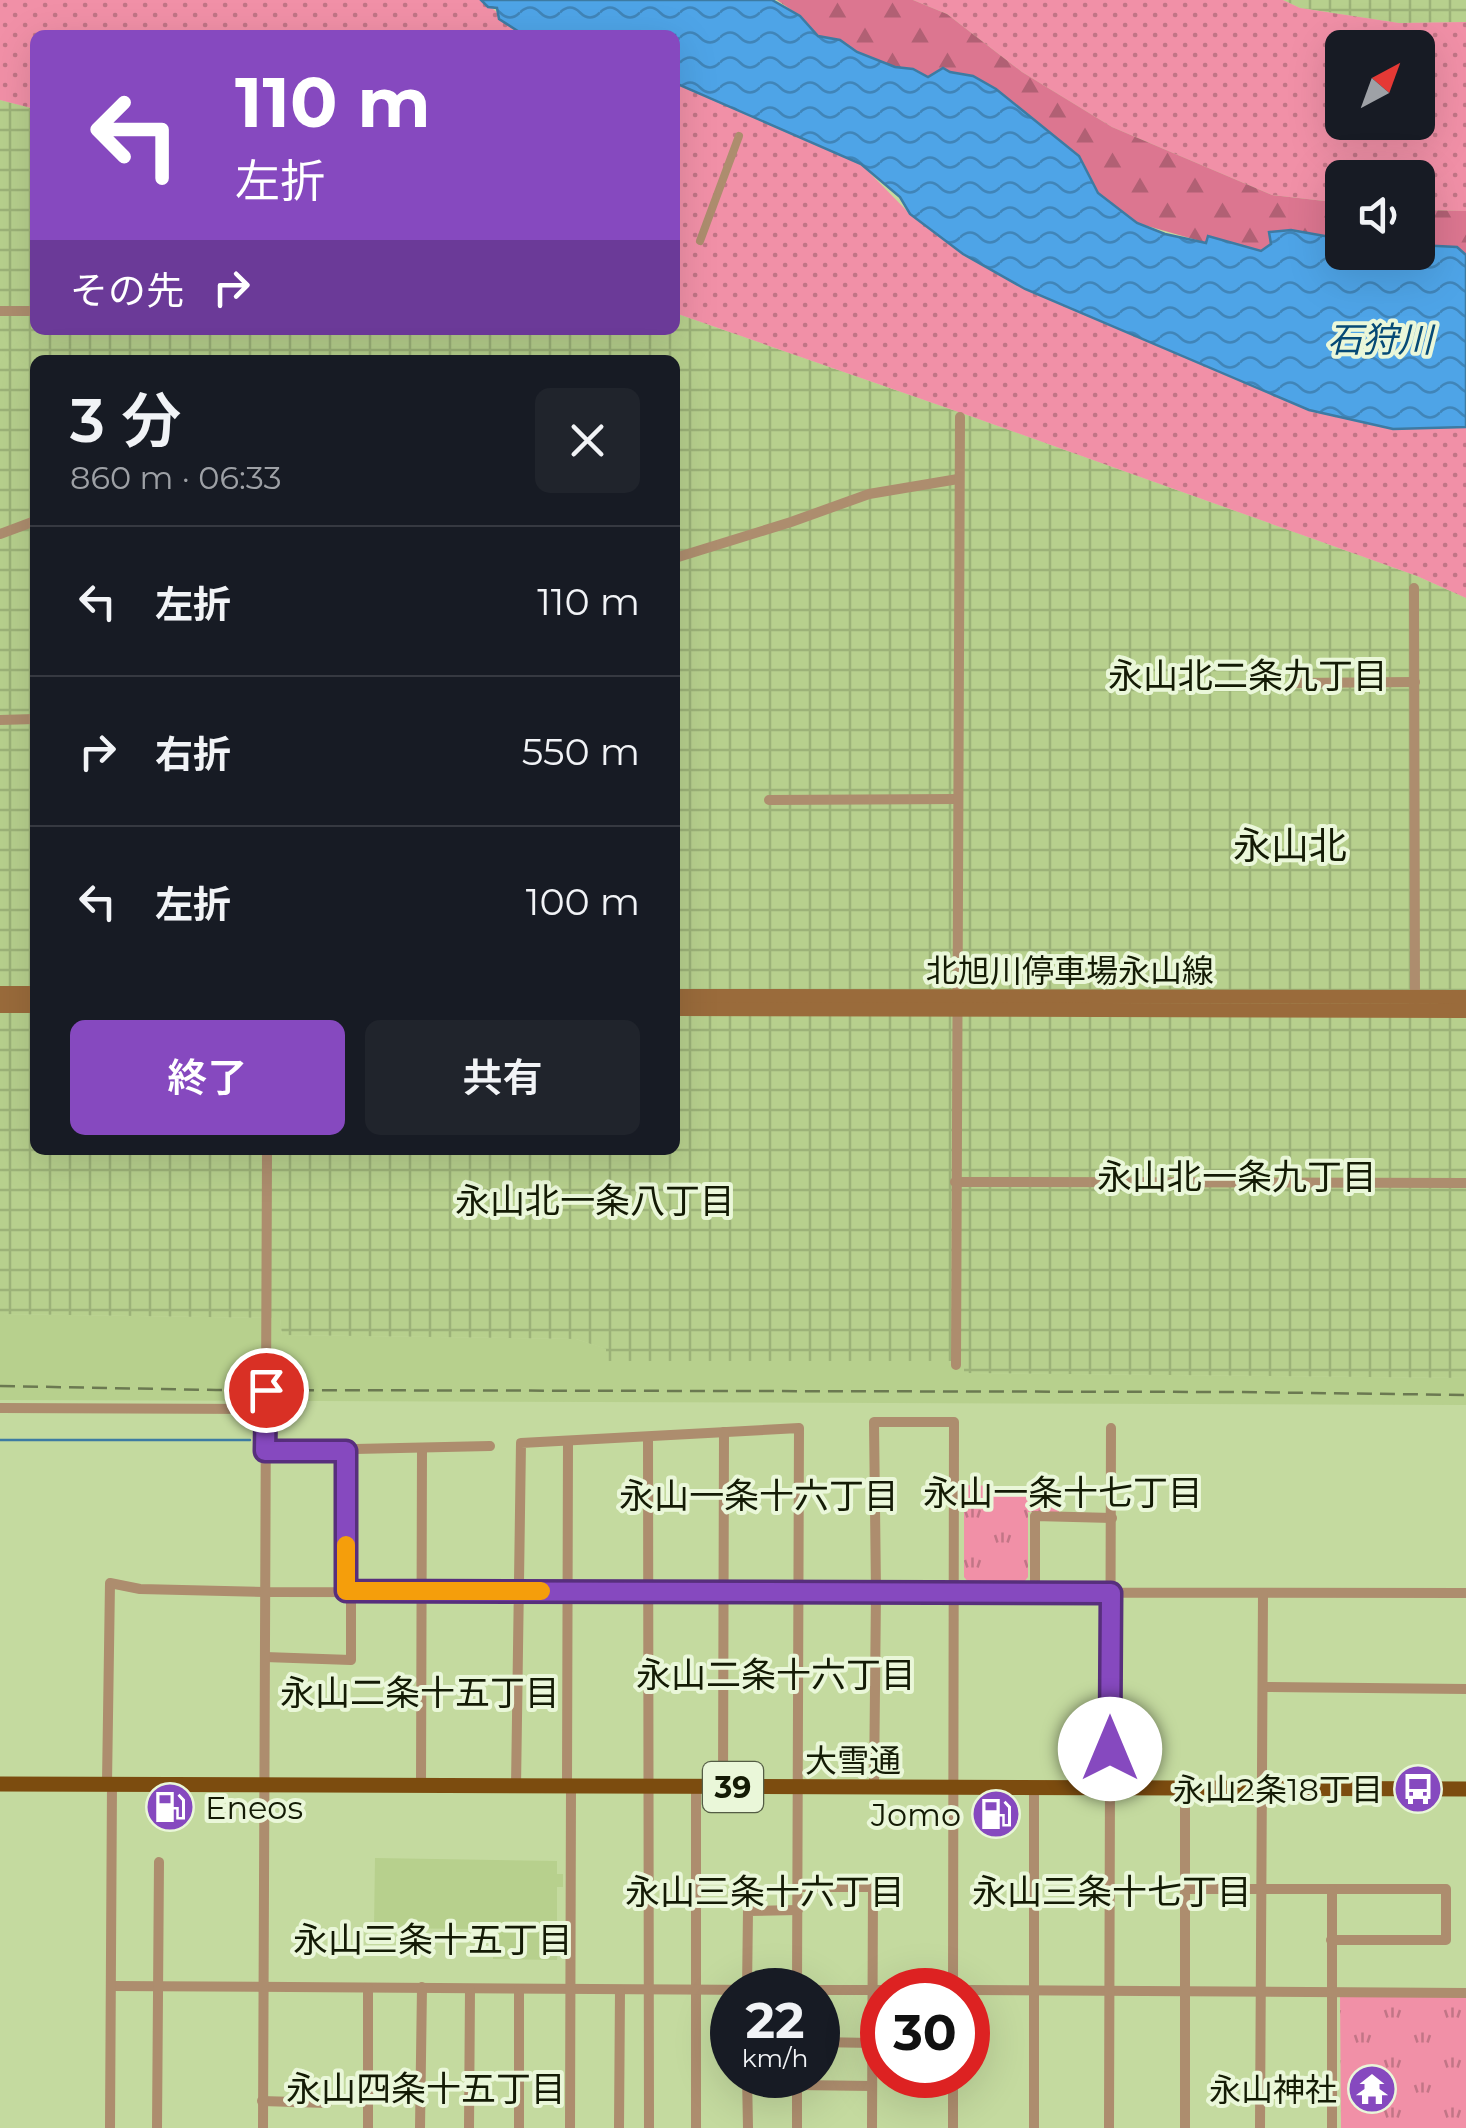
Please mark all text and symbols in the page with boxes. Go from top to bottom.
north arrow [1325,30,1435,140]
map controls [1325,30,1435,270]
text: 110 m [235,59,431,145]
icon: left [70,70,200,200]
text: 左折 [235,153,325,208]
button: sound [1325,160,1435,270]
icon: right [204,260,259,315]
text: その先 [70,267,184,314]
water label: 石狩川 [1327,318,1436,361]
text: 3 分 [70,384,181,457]
button: close [535,388,640,493]
text: 860 m · 06:33 [70,458,282,497]
icon: left [70,574,125,629]
text: 110 m [537,578,640,625]
text: 左折 [155,581,231,628]
district label: 永山北二条九丁目 [1108,654,1388,697]
icon: right [70,724,125,779]
text: 550 m [522,728,640,775]
text: 右折 [155,731,231,778]
district label: 永山北 [1233,822,1347,869]
icon: left [70,874,125,929]
text: 100 m [526,878,640,925]
text: 左折 [155,881,231,928]
street label: 北旭川停車場永山線 [926,951,1214,990]
button: 終了 [70,1020,345,1135]
button: 共有 [365,1020,640,1135]
district label: 永山北一条九丁目 [1097,1155,1377,1198]
district label: 永山北一条八丁目 [455,1179,735,1222]
pin [224,1348,309,1433]
icon: arrive [239,1363,294,1418]
district label: 永山一条十七丁目 [923,1471,1203,1514]
district label: 永山一条十六丁目 [619,1474,899,1517]
district label: 永山二条十六丁目 [636,1653,916,1696]
district label: 永山二条十五丁目 [280,1671,560,1714]
position arrow [1058,1697,1162,1801]
street label: 大雪通 [805,1741,901,1780]
road number: 39 [703,1762,763,1812]
bus stop icon: 永山2条18丁目 [1392,1763,1444,1815]
place label: 永山2条18丁目 [1173,1770,1383,1809]
fuel station icon: Eneos [144,1781,196,1833]
place label: Eneos [205,1788,303,1827]
fuel station icon: Jomo [970,1788,1022,1840]
place label: Jomo [870,1795,961,1834]
district label: 永山三条十六丁目 [625,1870,905,1913]
district label: 永山三条十七丁目 [972,1870,1252,1913]
district label: 永山三条十五丁目 [293,1918,573,1961]
speed limit sign: 30 [860,1968,990,2098]
text: 22 [746,1990,805,2051]
text: km/h [742,2043,808,2073]
temple icon: 永山神社 [1346,2063,1398,2115]
district label: 永山四条十五丁目 [286,2067,566,2110]
place label: 永山神社 [1209,2070,1337,2109]

